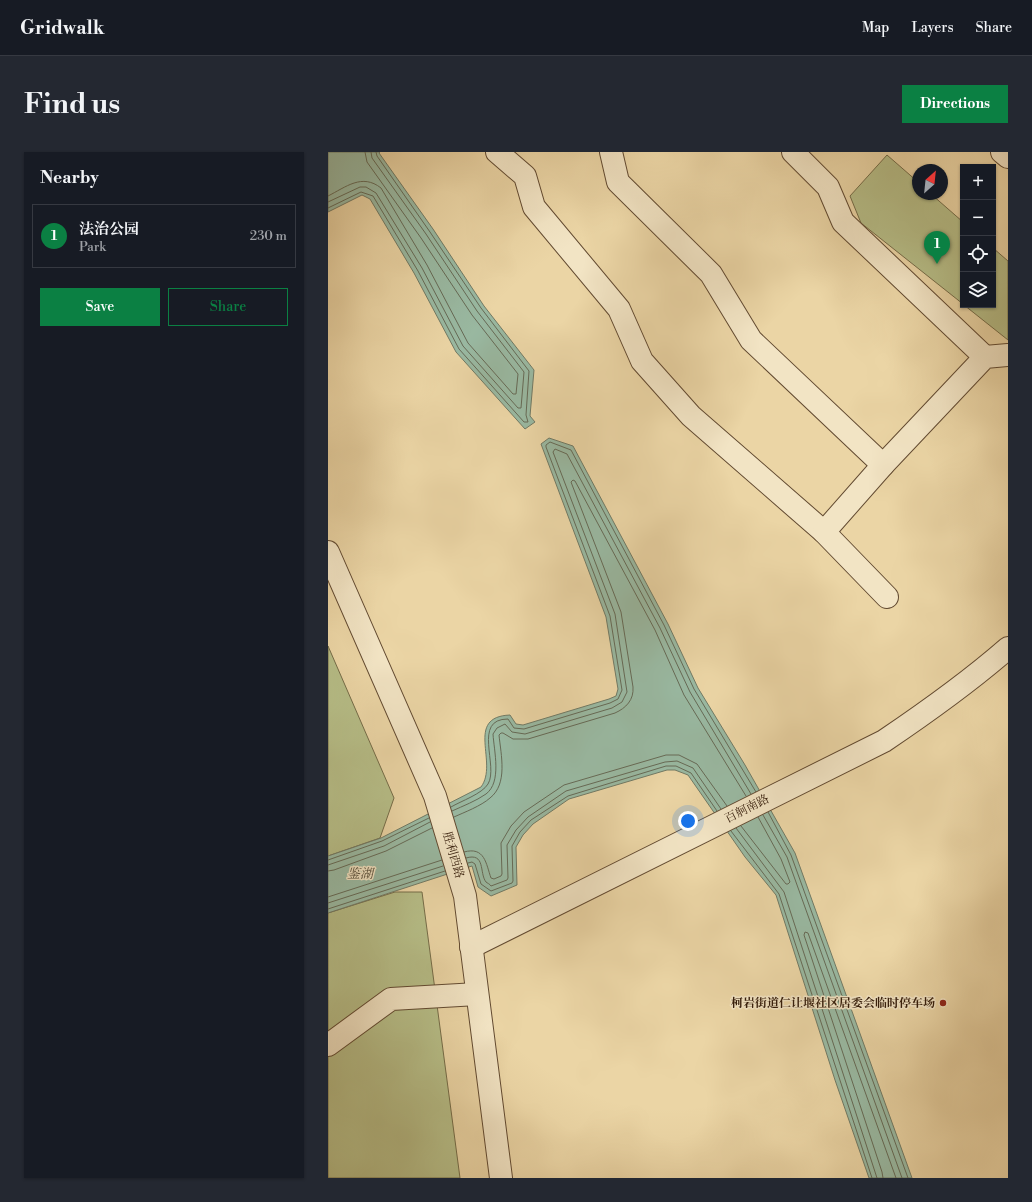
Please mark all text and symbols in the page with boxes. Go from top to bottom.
text: Gridwalk [20,16,104,40]
text: Map [862,19,889,37]
text: Layers [911,19,954,37]
text: Share [976,19,1012,37]
button: Directions [902,85,1008,123]
text: Find us [24,87,120,122]
north arrow [912,164,948,200]
map controls [960,164,996,308]
button: + [960,164,996,200]
text: Nearby [40,167,99,189]
button: − [960,200,996,236]
text: 法治公园 [79,220,139,239]
text: 1 [51,228,57,244]
text: 230 m [250,228,287,244]
pin: 1 [924,231,950,264]
button: locate [960,236,996,272]
text: Park [79,239,106,255]
button: layers [960,272,996,308]
button: Save [40,288,160,326]
button: Share [168,288,288,326]
street label: 百舸南路 [722,791,772,827]
your location [678,811,698,831]
street label: 胜利西路 [439,830,467,880]
water label: 鉴湖 [347,866,375,882]
place label: 柯岩街道仁让堰社区居委会临时停车场 [731,996,935,1011]
marker: 柯岩街道仁让堰社区居委会临时停车场 [938,998,948,1008]

